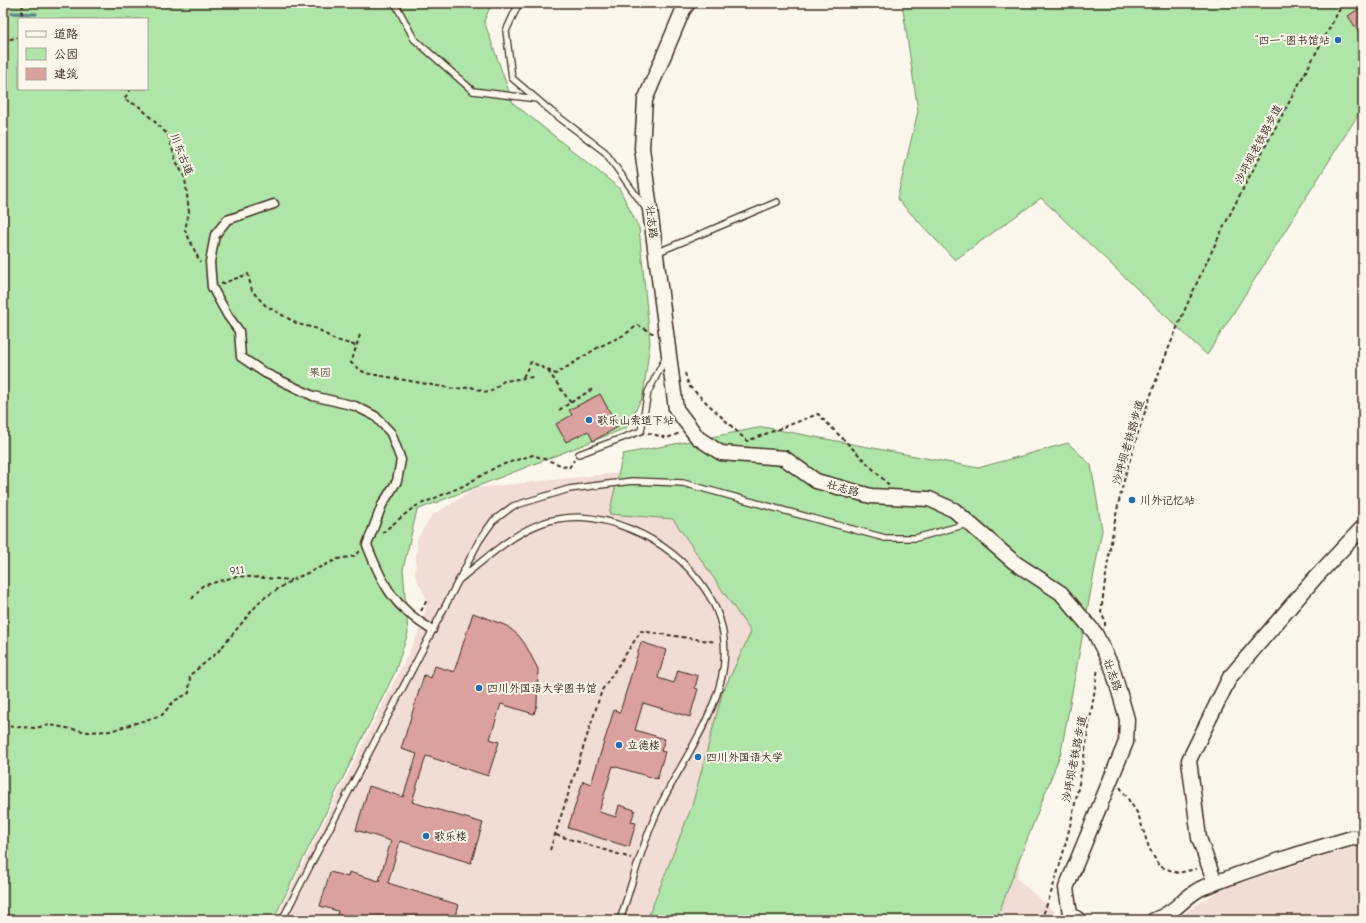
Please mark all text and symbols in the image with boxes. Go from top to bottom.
legend [18,18,148,90]
text: 道路 [54,27,78,41]
place label: “四一”·图书馆站 [1255,34,1330,47]
marker: “四一”·图书馆站 [1333,35,1343,45]
text: 公园 [54,47,78,61]
text: 建筑 [54,67,78,81]
street label: 沙坪坝老铁路步道 [1232,102,1285,186]
street label: 川东古道 [167,131,196,177]
street label: 壮志路 [643,205,660,239]
park label: 果园 [309,366,331,379]
street label: 沙坪坝老铁路步道 [1110,398,1147,486]
place label: 歌乐山索道下站 [597,414,674,427]
marker: 歌乐山索道下站 [584,415,594,425]
street label: 壮志路 [825,478,860,499]
place label: 川外记忆站 [1140,494,1195,507]
marker: 川外记忆站 [1127,495,1137,505]
street label: 911 [229,563,245,578]
street label: 壮志路 [1101,657,1124,693]
place label: 四川外国语大学图书馆 [487,682,597,695]
marker: 四川外国语大学图书馆 [474,683,484,693]
street label: 沙坪坝老铁路步道 [1060,715,1089,804]
place label: 立德楼 [627,739,660,752]
marker: 立德楼 [614,740,624,750]
place label: 四川外国语大学 [706,751,783,764]
marker: 四川外国语大学 [693,752,703,762]
place label: 歌乐楼 [434,830,467,843]
marker: 歌乐楼 [421,831,431,841]

